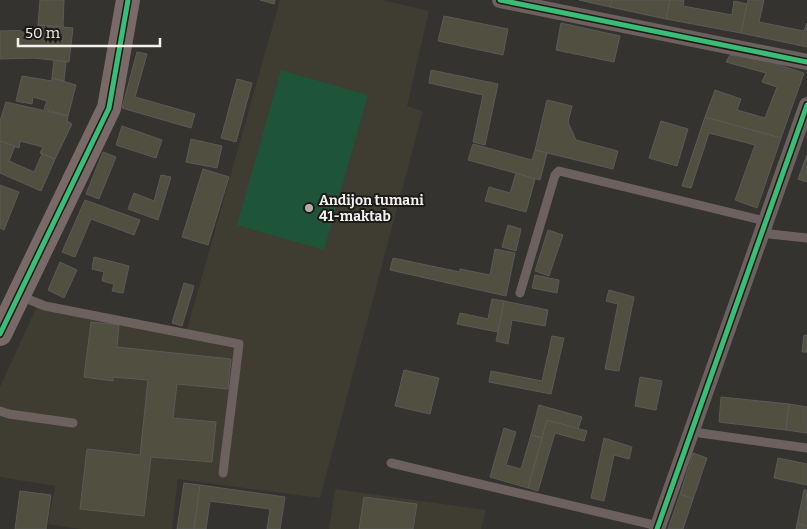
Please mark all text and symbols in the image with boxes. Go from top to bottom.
scale bar [18,15,160,47]
text: 50 m [25,24,61,42]
place label: Andijon tumani 41-maktab [319,192,424,225]
marker: Andijon tumani 41-maktab [303,202,315,214]

